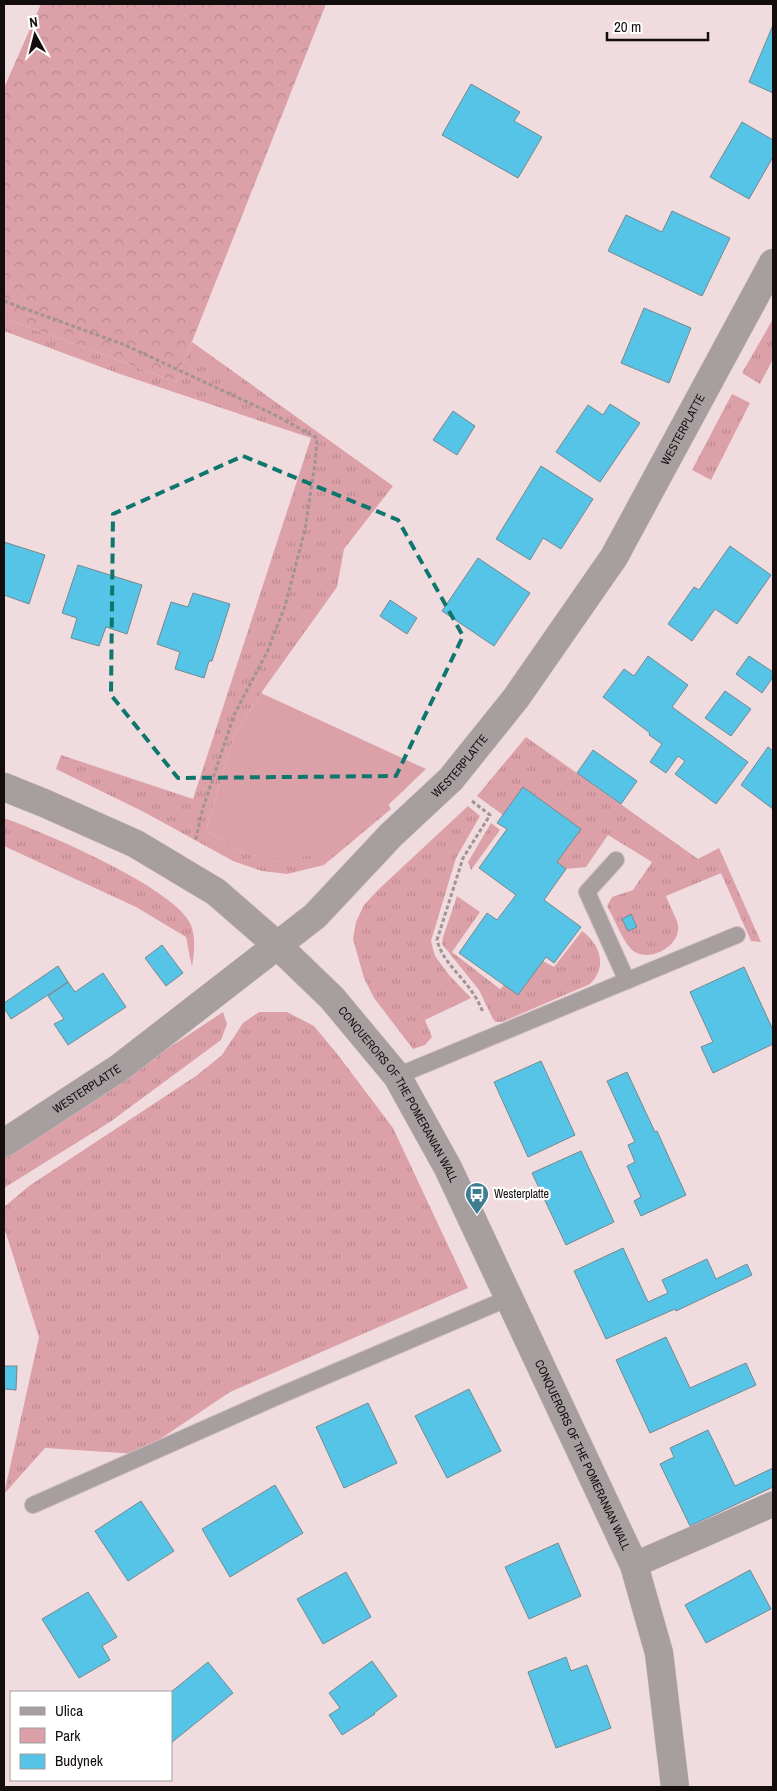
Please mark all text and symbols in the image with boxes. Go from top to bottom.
north arrow [10,10,60,60]
scale bar [607,10,708,42]
text: N [28,13,39,32]
text: 20 m [614,16,641,37]
street label: WESTERPLATTE [657,391,709,468]
street label: WESTERPLATTE [428,731,492,801]
street label: CONQUERORS OF THE POMERANIAN WALL [334,1003,462,1186]
street label: WESTERPLATTE [50,1061,124,1117]
bus stop icon: Westerplatte [464,1181,490,1215]
place label: Westerplatte [494,1186,549,1202]
street label: CONQUERORS OF THE POMERANIAN WALL [531,1357,634,1553]
legend [10,1691,172,1781]
text: Ulica [55,1700,83,1721]
text: Park [55,1725,81,1746]
text: Budynek [55,1750,104,1771]

